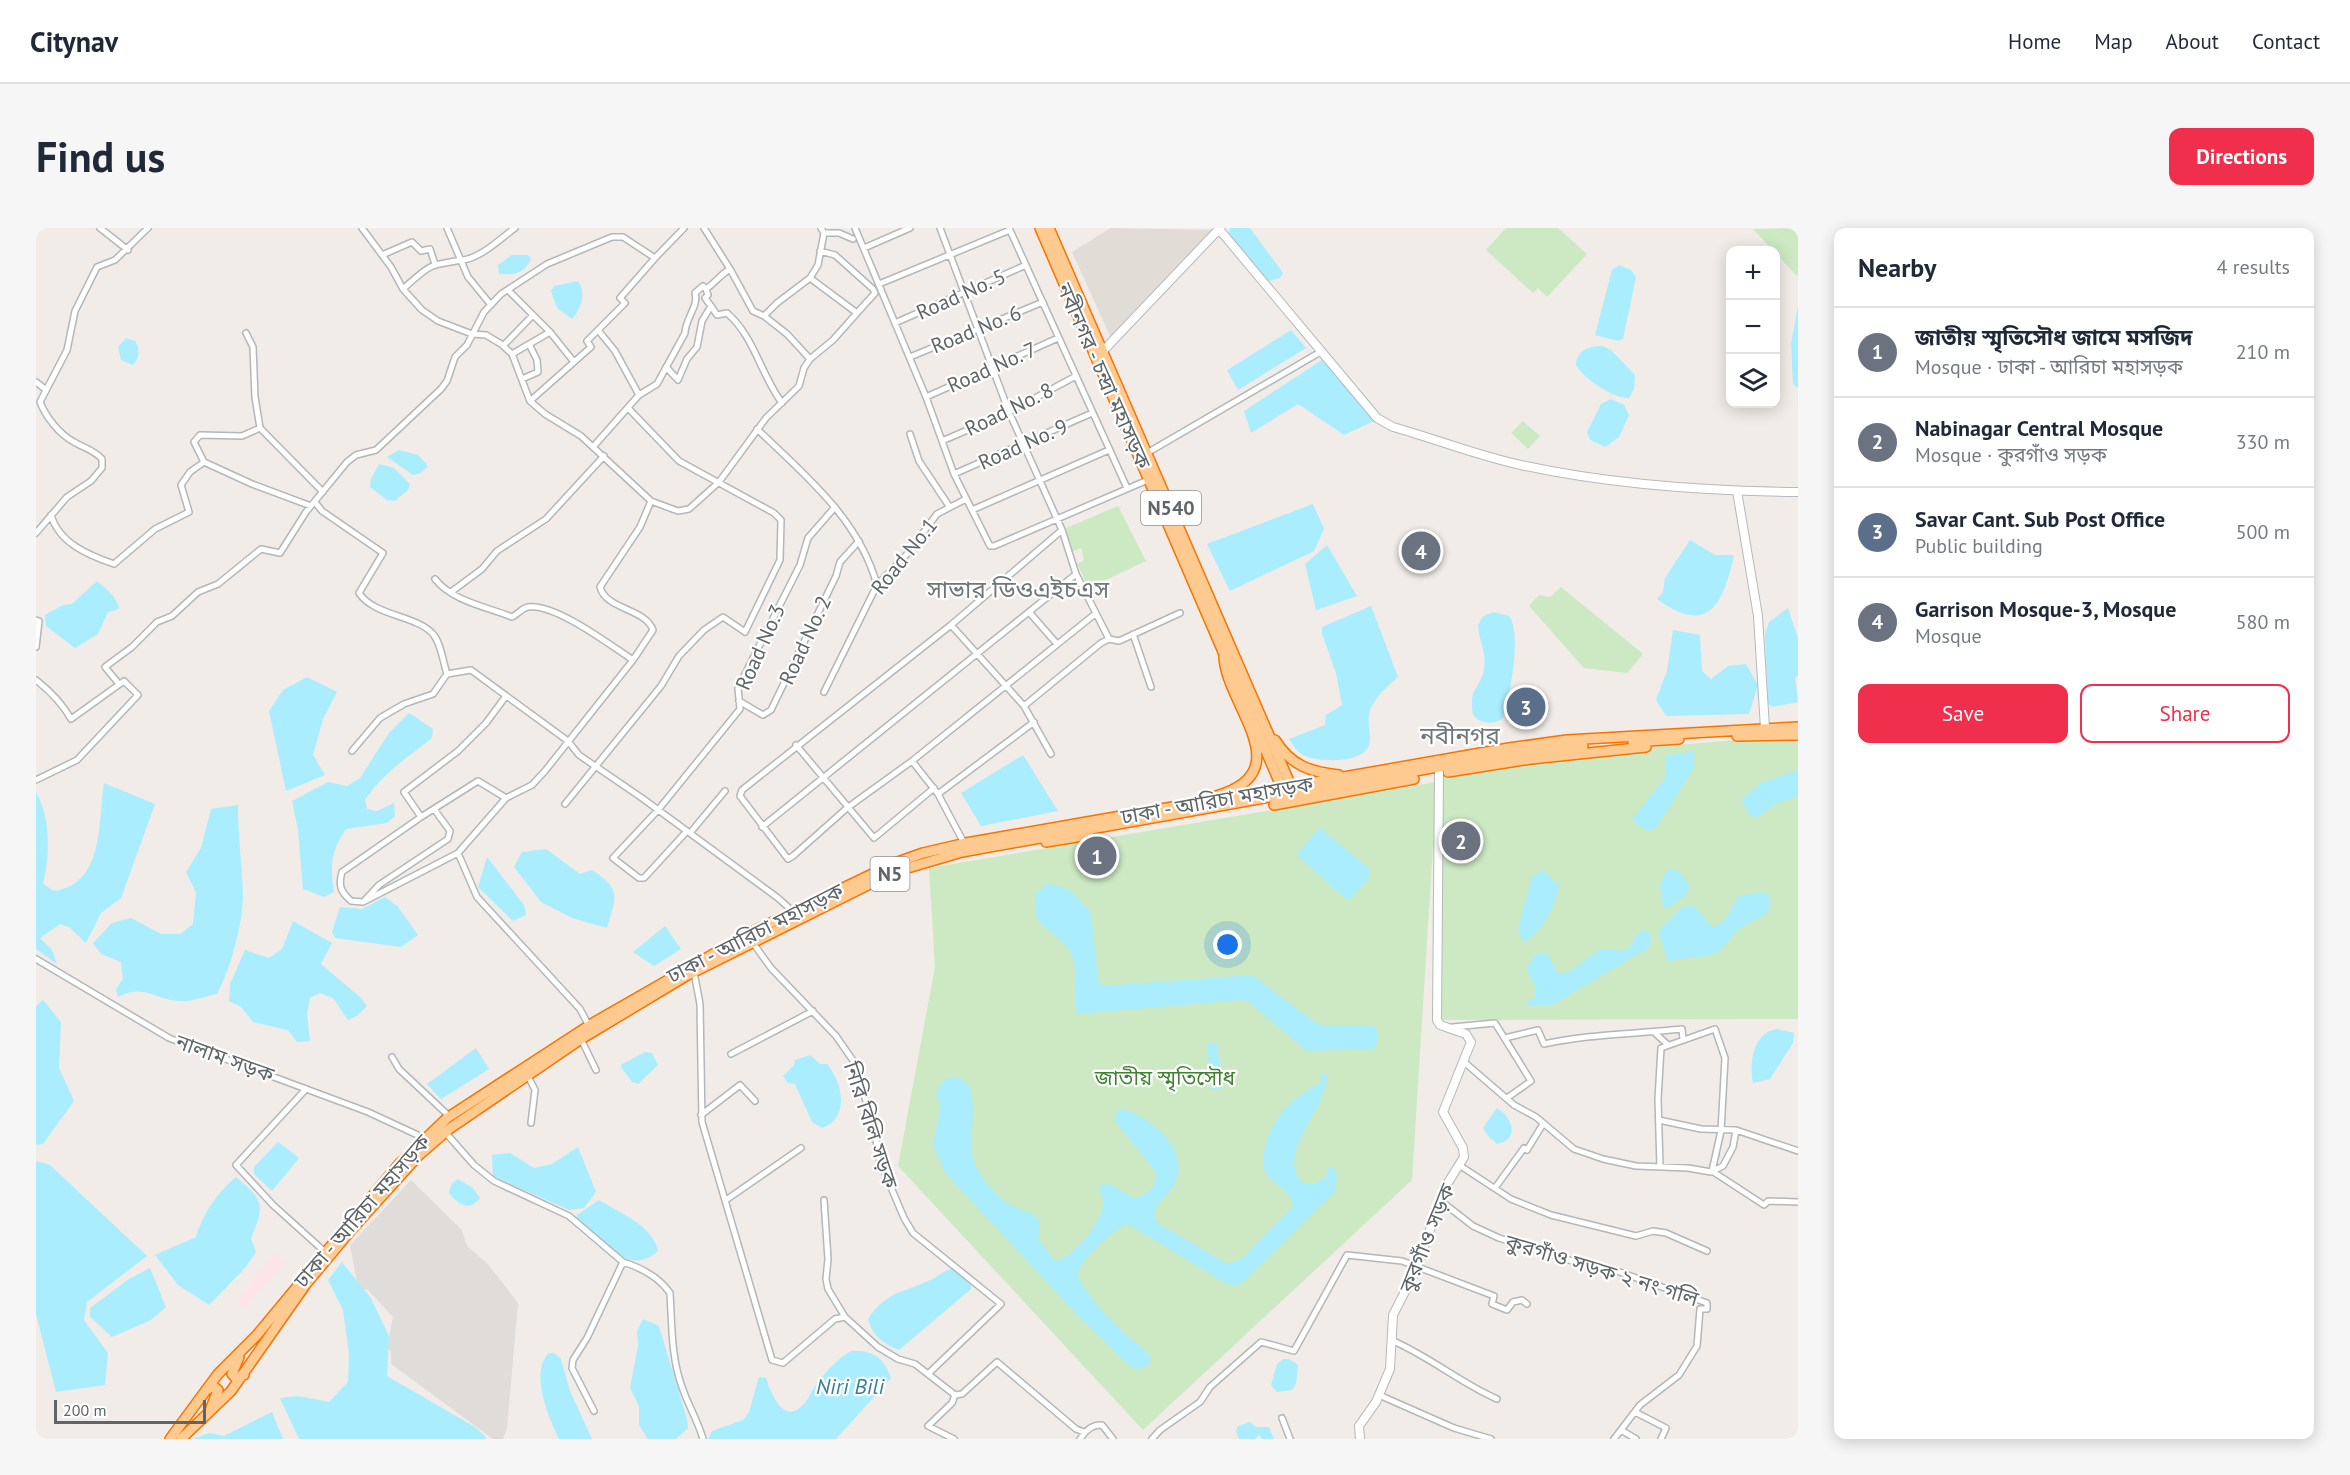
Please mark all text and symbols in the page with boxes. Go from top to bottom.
text: Citynav [30,23,118,60]
text: Home [2008,28,2061,55]
text: Map [2094,28,2133,55]
text: About [2166,28,2219,55]
text: Contact [2252,28,2320,55]
button: Directions [2169,128,2314,185]
text: Find us [36,129,165,184]
map controls [1726,246,1780,408]
button: + [1726,246,1780,300]
text: Nearby [1858,251,1936,284]
text: 4 results [2217,254,2290,280]
street label: Road No. 5 [912,262,1010,326]
street label: নবীনগর - চন্দ্রা মহাসড়ক [1051,278,1157,474]
street label: Road No. 6 [927,299,1025,359]
button: − [1726,300,1780,354]
text: জাতীয় স্মৃতিসৌধ জামে মসজিদ [1915,323,2193,351]
street label: Road No. 7 [943,335,1041,399]
text: 1 [1872,339,1883,365]
text: 210 m [2236,339,2290,365]
button: layers [1726,354,1780,408]
text: Mosque · ঢাকা - আরিচা মহাসড়ক [1915,354,2183,380]
street label: Road No. 8 [960,376,1058,442]
street label: Road No. 9 [974,412,1072,476]
text: Nabinagar Central Mosque [1915,414,2163,442]
text: 2 [1872,429,1883,455]
text: 330 m [2236,429,2290,455]
text: Mosque · কুরগাঁও সড়ক [1915,442,2107,468]
road number: N540 [1141,491,1201,525]
text: Savar Cant. Sub Post Office [1915,505,2165,533]
street label: Road No.1 [865,512,943,600]
text: 3 [1872,519,1883,545]
text: 500 m [2236,519,2290,545]
pin: 4 [1402,528,1440,574]
text: Public building [1915,533,2043,559]
district label: সাভার ডিওএইচএস [926,574,1110,605]
street label: Road No. 2 [773,591,837,689]
text: Garrison Mosque-3, Mosque [1915,595,2176,623]
street label: Road No.3 [729,600,791,694]
text: 4 [1872,609,1883,635]
text: 580 m [2236,609,2290,635]
text: Mosque [1915,623,1982,649]
pin: 3 [1506,684,1546,730]
button: Save [1858,684,2068,743]
button: Share [2080,684,2290,743]
district label: নবীনগর [1419,720,1500,751]
street label: ঢাকা - আরিচা মহাসড়ক [1118,770,1316,830]
pin: 2 [1442,818,1480,864]
pin: 1 [1078,834,1116,878]
road number: N5 [870,857,910,891]
street label: ঢাকা - আরিচা মহাসড়ক [661,876,849,990]
your location [1213,930,1242,959]
street label: নালাম সড়ক [171,1027,279,1089]
street label: নিরি বিলি সড়ক [838,1057,904,1193]
park label: জাতীয় স্মৃতিসৌধ [1094,1064,1236,1092]
street label: ঢাকা - আরিচা মহাসড়ক [287,1128,437,1294]
street label: কুরগাঁও সড়ক [1393,1179,1461,1297]
street label: কুরগাঁও সড়ক ২ নং গলি [1501,1228,1702,1312]
water label: Niri Bili [816,1372,885,1400]
scale bar [54,1397,206,1424]
text: 200 m [63,1400,106,1420]

